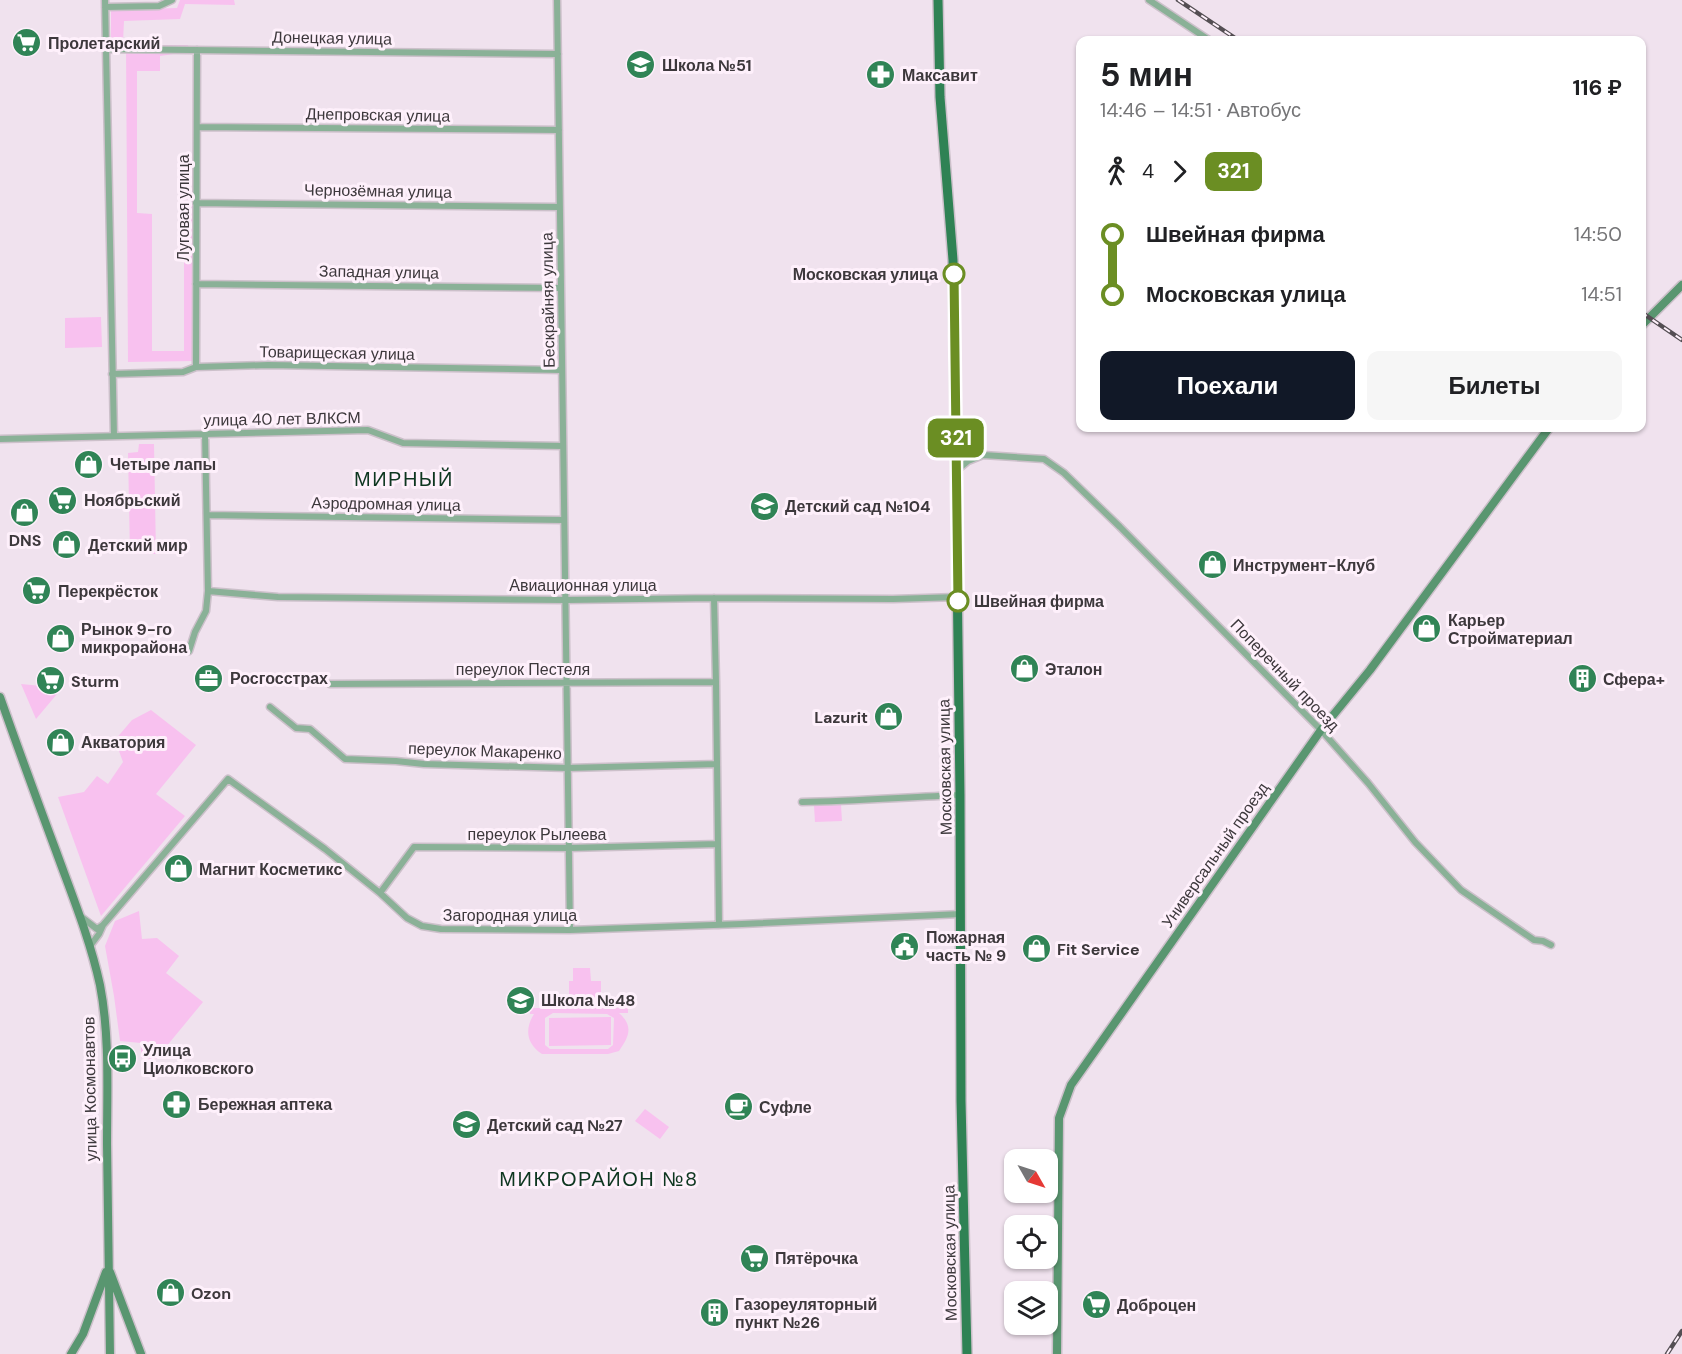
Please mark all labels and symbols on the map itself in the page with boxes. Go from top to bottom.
street label: Донецкая улица [272,26,392,50]
supermarket icon: Пролетарский [11,27,43,59]
place label: Пролетарский [48,33,160,54]
school or university icon: Школа №51 [625,49,657,81]
place label: Школа №51 [662,55,752,76]
pharmacy icon: Максавит [865,59,897,91]
place label: Максавит [902,65,978,86]
street label: Днепровская улица [306,103,451,127]
street label: Луговая улица [173,154,194,262]
street label: Чернозёмная улица [304,179,452,203]
street label: Бескрайняя улица [536,232,560,368]
street label: Западная улица [319,260,439,284]
marker: Московская улица [943,263,965,285]
place label: Московская улица [793,264,938,285]
street label: Товарищеская улица [259,341,415,365]
street label: улица 40 лет ВЛКСМ [203,407,361,431]
line badge: 321 [922,418,990,458]
shop icon: Четыре лапы [73,448,105,480]
place label: Четыре лапы [110,454,216,475]
district label: МИРНЫЙ [354,466,454,492]
supermarket icon: Ноябрьский [47,484,79,516]
place label: Ноябрьский [84,490,181,511]
school or university icon: Детский сад №104 [748,490,780,522]
street label: Аэродромная улица [311,492,461,516]
shop icon: DNS [9,496,41,528]
place label: Детский сад №104 [785,496,930,517]
shop icon: Детский мир [51,529,83,561]
place label: DNS [9,530,41,551]
place label: Детский мир [88,535,188,556]
shop icon: Инструмент-Клуб [1196,549,1228,581]
place label: Инструмент-Клуб [1233,555,1375,576]
supermarket icon: Перекрёсток [21,575,53,607]
street label: Авиационная улица [509,575,657,596]
place label: Перекрёсток [58,581,159,602]
marker: Швейная фирма [947,590,969,612]
place label: Швейная фирма [974,591,1104,612]
place label: Карьер Стройматериал [1448,610,1573,649]
shop icon: Карьер Стройматериал [1411,613,1443,645]
street label: Поперечный проезд [1226,614,1345,736]
place label: Рынок 9-го микрорайона [81,619,187,658]
shop icon: Рынок 9-го микрорайона [44,622,76,654]
shop icon: Эталон [1008,653,1040,685]
street label: переулок Пестеля [456,659,590,680]
place label: Эталон [1045,659,1103,680]
office icon: Росгосстрах [193,662,225,694]
building icon: Сфера+ [1566,663,1598,695]
supermarket icon: Sturm [34,665,66,697]
place label: Росгосстрах [230,668,328,689]
place label: Сфера+ [1603,669,1665,690]
place label: Sturm [71,671,119,692]
street label: Московская улица [933,699,957,835]
shop icon: Lazurit [873,701,905,733]
place label: Lazurit [814,707,868,728]
shop icon: Акватория [44,726,76,758]
place label: Акватория [81,732,165,753]
street label: переулок Макаренко [408,738,562,764]
street label: Универсальный проезд [1157,778,1274,932]
street label: переулок Рылеева [467,824,607,845]
shop icon: Магнит Косметикс [162,853,194,885]
place label: Магнит Косметикс [199,859,342,880]
street label: Загородная улица [443,905,577,926]
place label: Пожарная часть № 9 [926,927,1006,966]
public building icon: Пожарная часть № 9 [889,930,921,962]
shop icon: Fit Service [1020,933,1052,965]
place label: Fit Service [1057,939,1140,960]
school or university icon: Школа №48 [504,984,536,1016]
place label: Школа №48 [541,990,635,1011]
street label: улица Космонавтов [78,1016,102,1162]
place label: Улица Циолковского [143,1040,254,1079]
bus stop icon: Улица Циолковского [106,1043,138,1075]
pharmacy icon: Бережная аптека [161,1088,193,1120]
cafe icon: Суфле [722,1091,754,1123]
place label: Бережная аптека [198,1094,332,1115]
place label: Суфле [759,1097,812,1118]
school or university icon: Детский сад №27 [450,1109,482,1141]
place label: Детский сад №27 [487,1115,623,1136]
north arrow [1004,1149,1058,1203]
district label: МИКРОРАЙОН №8 [499,1166,699,1192]
street label: Московская улица [938,1185,962,1321]
supermarket icon: Пятёрочка [738,1242,770,1274]
place label: Пятёрочка [775,1248,858,1269]
shop icon: Ozon [154,1277,186,1309]
place label: Ozon [191,1283,231,1304]
supermarket icon: Доброцен [1080,1289,1112,1321]
place label: Газореуляторный пункт №26 [735,1294,877,1333]
place label: Доброцен [1117,1295,1196,1316]
building icon: Газореуляторный пункт №26 [698,1297,730,1329]

